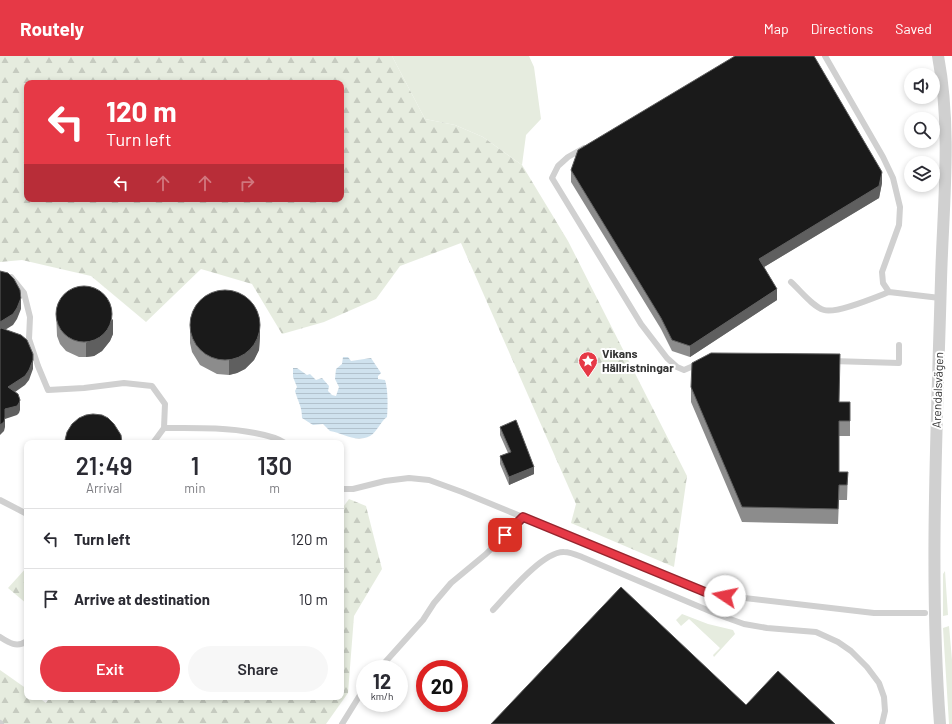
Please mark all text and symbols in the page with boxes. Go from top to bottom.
text: Routely [20,17,84,40]
text: Map [764,20,789,37]
text: Directions [811,20,873,37]
text: Saved [895,20,932,37]
map controls [904,68,940,192]
button: sound [904,68,940,104]
text: 120 m [106,94,177,128]
icon: left [40,96,92,148]
button: search [904,112,940,148]
text: Turn left [106,128,172,150]
button: layers [904,156,940,192]
icon: left [110,172,132,194]
icon: ahead [152,172,174,194]
icon: ahead [194,172,216,194]
icon: right [236,172,258,194]
place label: Vikans Hällristningar [602,346,674,374]
place icon: Vikans Hällristningar [577,350,599,378]
street label: Arendalsvägen [929,352,945,428]
text: 21:49 [76,451,133,480]
text: 1 [191,451,199,480]
text: 130 [257,451,292,480]
text: Arrival [86,480,122,496]
text: min [184,480,205,496]
text: m [269,480,280,496]
pin [488,518,522,552]
icon: arrive [494,524,516,546]
icon: left [40,528,62,550]
text: Turn left [74,530,130,548]
text: 120 m [291,530,328,548]
position arrow [704,575,746,617]
icon: arrive [40,588,62,610]
text: Arrive at destination [74,590,210,608]
text: 10 m [299,590,328,608]
button: Exit [40,646,180,692]
button: Share [188,646,328,692]
speed limit sign: 20 [416,660,468,712]
text: 12 [373,669,391,693]
text: km/h [371,690,393,702]

